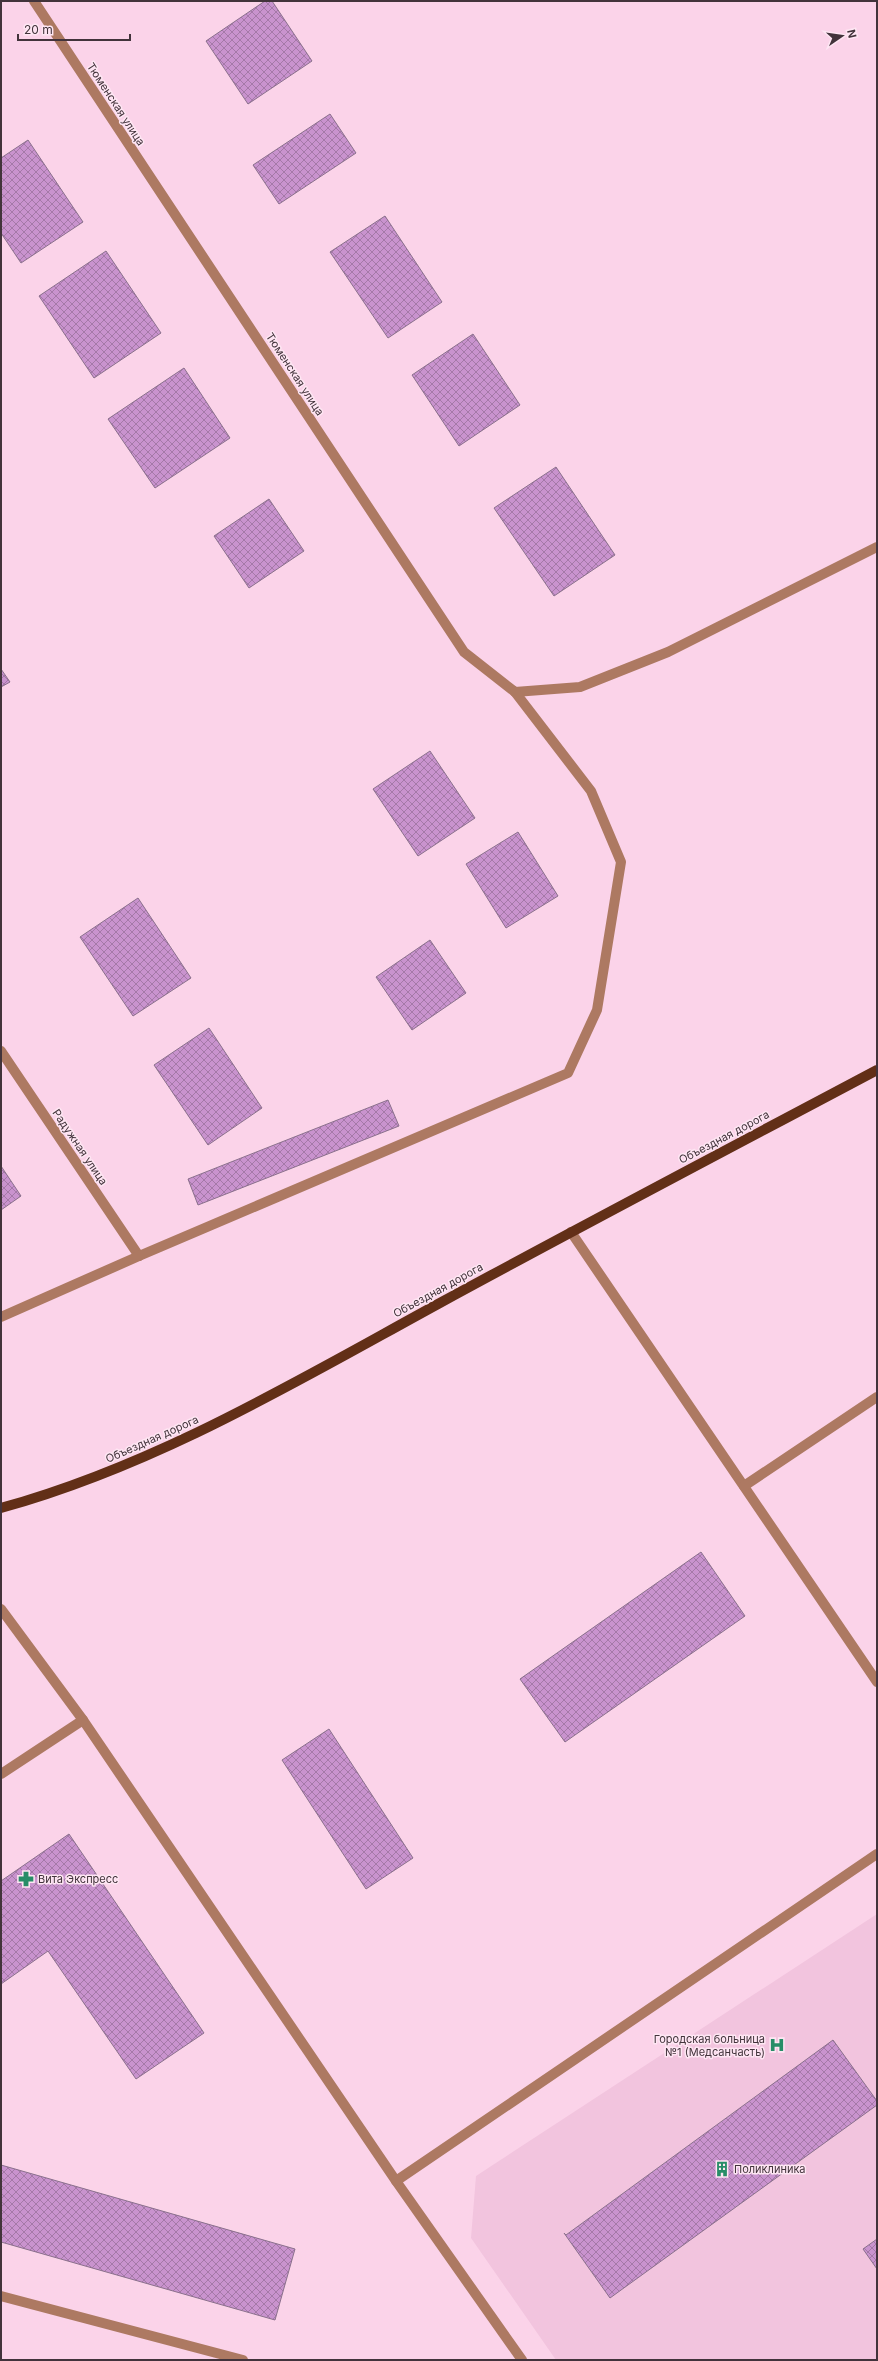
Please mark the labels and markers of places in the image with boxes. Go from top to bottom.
pharmacy icon: Вита Экспресс [17,1870,35,1888]
place label: Вита Экспресс [38,1872,118,1886]
place label: Городская больница №1 (Медсанчасть) [654,2032,765,2059]
hospital icon: Городская больница №1 (Медсанчасть) [768,2036,786,2054]
building icon: Поликлиника [713,2160,731,2178]
place label: Поликлиника [734,2162,806,2176]

